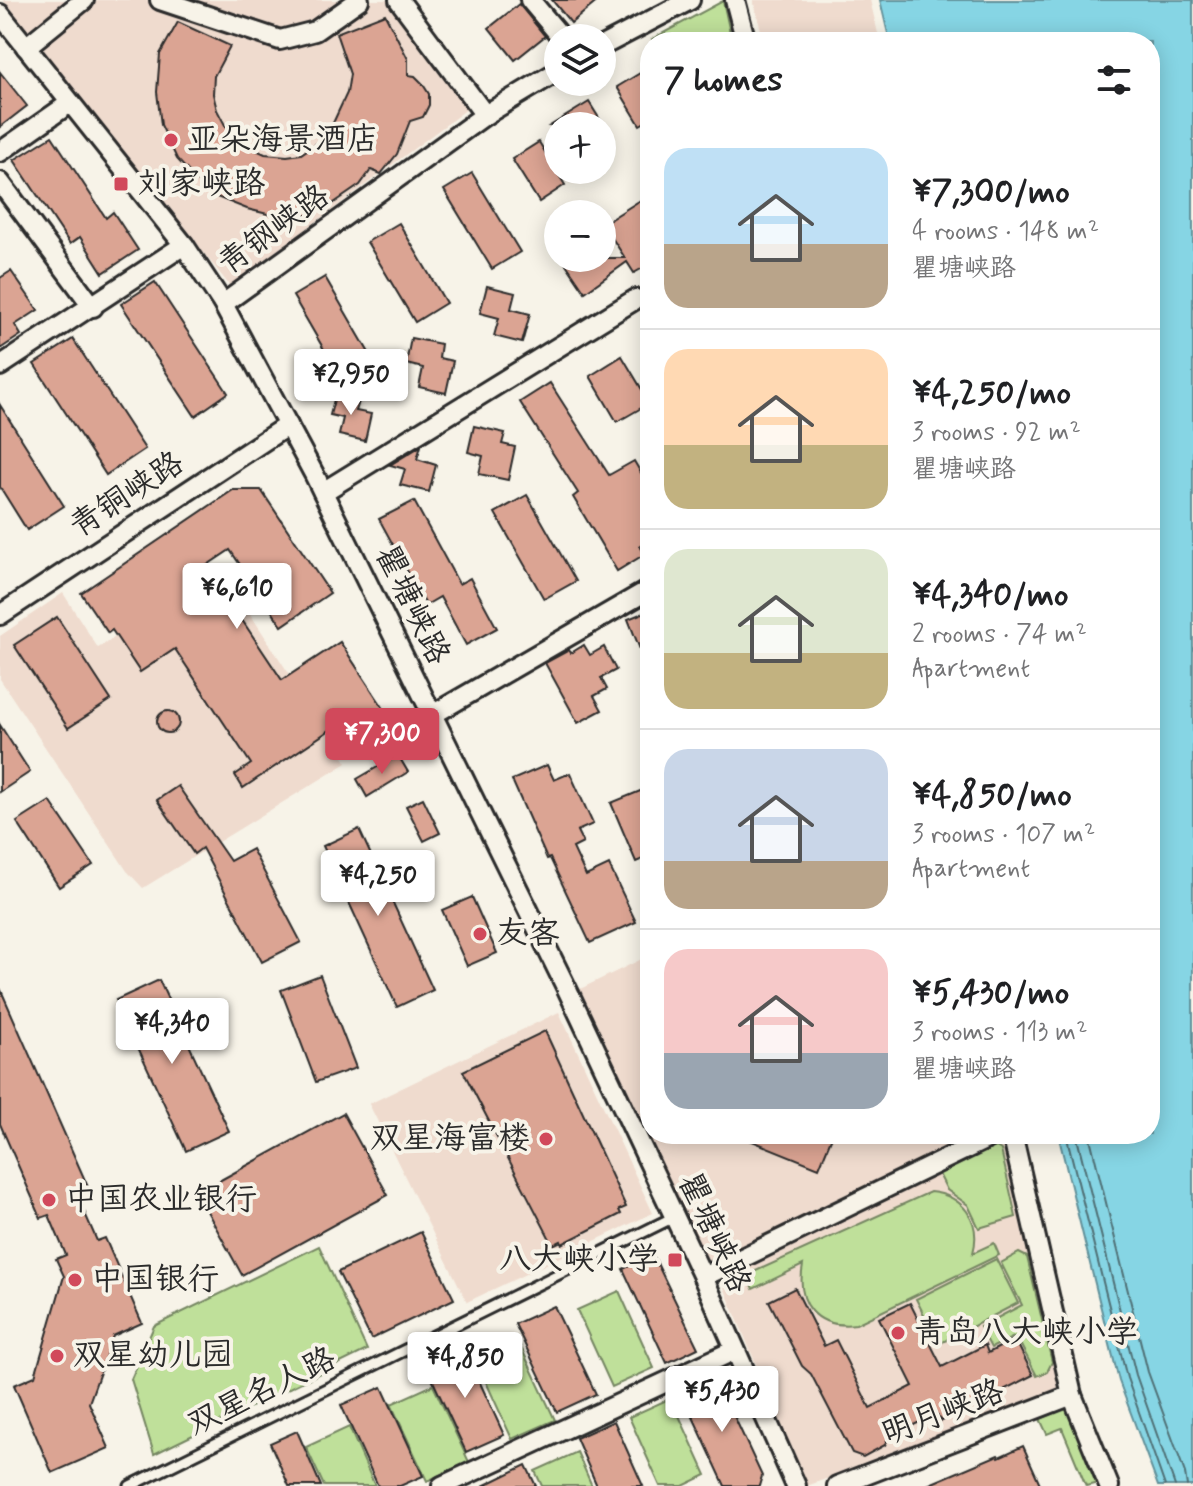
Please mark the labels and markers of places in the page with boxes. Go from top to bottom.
place label: 亚朵海景酒店 [187,119,379,161]
marker: 亚朵海景酒店 [162,131,180,149]
place label: 刘家峡路 [137,163,265,205]
marker: 刘家峡路 [112,175,130,193]
pin: ¥2,950 [286,349,416,417]
pin: ¥6,610 [172,563,302,631]
pin: ¥7,300 [317,708,447,776]
pin: ¥4,250 [313,850,443,918]
place label: 友客 [496,913,560,955]
marker: 友客 [471,925,489,943]
pin: ¥4,340 [107,998,237,1066]
place label: 双星海富楼 [370,1118,530,1160]
marker: 双星海富楼 [537,1130,555,1148]
place label: 中国农业银行 [65,1179,257,1221]
marker: 中国农业银行 [40,1191,58,1209]
place label: 八大峡小学 [499,1239,659,1281]
marker: 八大峡小学 [666,1251,684,1269]
place label: 中国银行 [91,1259,219,1301]
marker: 中国银行 [66,1271,84,1289]
place label: 青岛八大峡小学 [914,1312,1138,1354]
marker: 青岛八大峡小学 [889,1324,907,1342]
pin: ¥4,850 [400,1332,530,1400]
place label: 双星幼儿园 [73,1335,233,1377]
marker: 双星幼儿园 [48,1347,66,1365]
pin: ¥5,430 [657,1366,787,1434]

